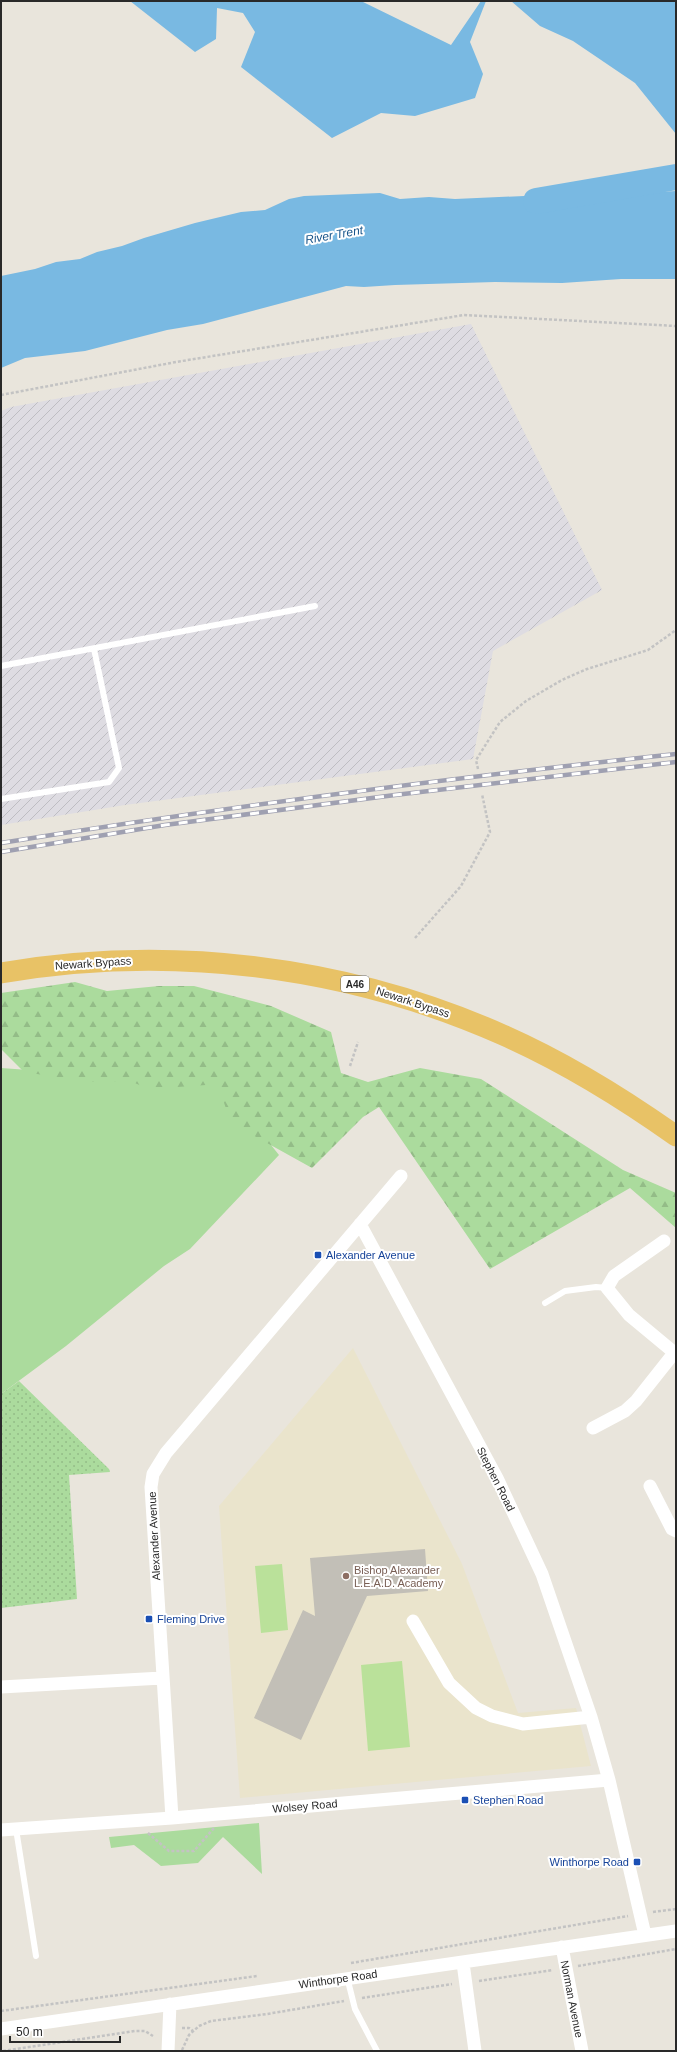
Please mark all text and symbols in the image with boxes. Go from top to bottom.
water label: River Trent [304,223,365,247]
street label: Newark Bypass [54,954,132,972]
road number: A46 [341,976,369,992]
street label: Newark Bypass [375,984,452,1020]
place label: Alexander Avenue [326,1249,415,1261]
marker: Alexander Avenue [313,1250,323,1260]
street label: Stephen Road [475,1445,517,1513]
street label: Alexander Avenue [146,1491,162,1581]
place label: Bishop Alexander L.E.A.D. Academy [354,1564,444,1589]
marker: Bishop Alexander L.E.A.D. Academy [341,1571,351,1581]
place label: Fleming Drive [157,1613,225,1625]
marker: Fleming Drive [144,1614,154,1624]
place label: Stephen Road [473,1794,543,1806]
marker: Stephen Road [460,1795,470,1805]
street label: Wolsey Road [272,1797,338,1815]
place label: Winthorpe Road [550,1856,629,1868]
marker: Winthorpe Road [632,1857,642,1867]
street label: Norman Avenue [559,1959,585,2039]
street label: Winthorpe Road [298,1968,378,1990]
scale bar [10,2018,120,2044]
text: 50 m [16,2025,43,2039]

